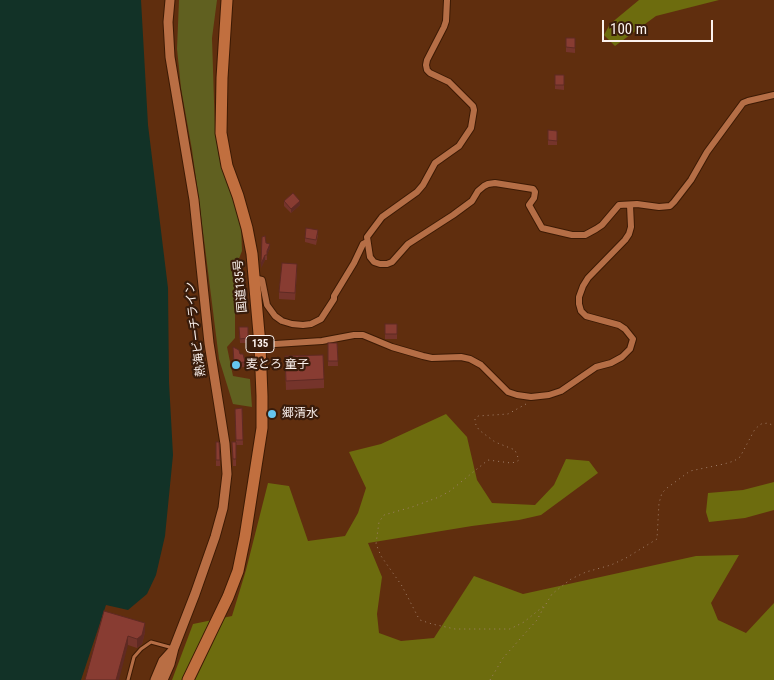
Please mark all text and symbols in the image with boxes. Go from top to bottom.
scale bar [604,10,715,42]
text: 100 m [610,20,647,38]
street label: 国道135号 [231,259,251,313]
street label: 熱海ビーチライン [183,280,209,378]
road number: 135 [246,336,274,352]
place label: 麦とろ 童子 [246,358,309,372]
marker: 麦とろ 童子 [230,359,242,371]
place label: 郷清水 [282,407,318,421]
marker: 郷清水 [266,408,278,420]

